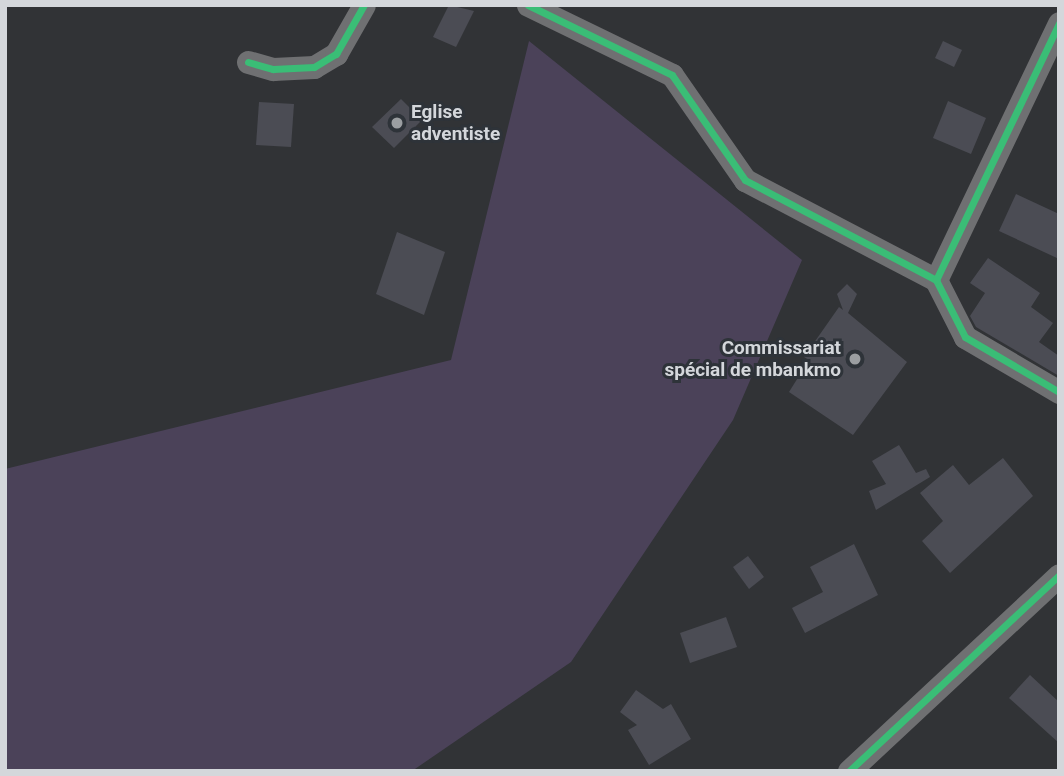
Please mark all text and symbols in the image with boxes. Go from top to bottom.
place label: Eglise adventiste [411,101,500,145]
marker: Eglise adventiste [389,115,405,131]
place label: Commissariat spécial de mbankmo [664,337,841,381]
marker: Commissariat spécial de mbankmo [847,351,863,367]

